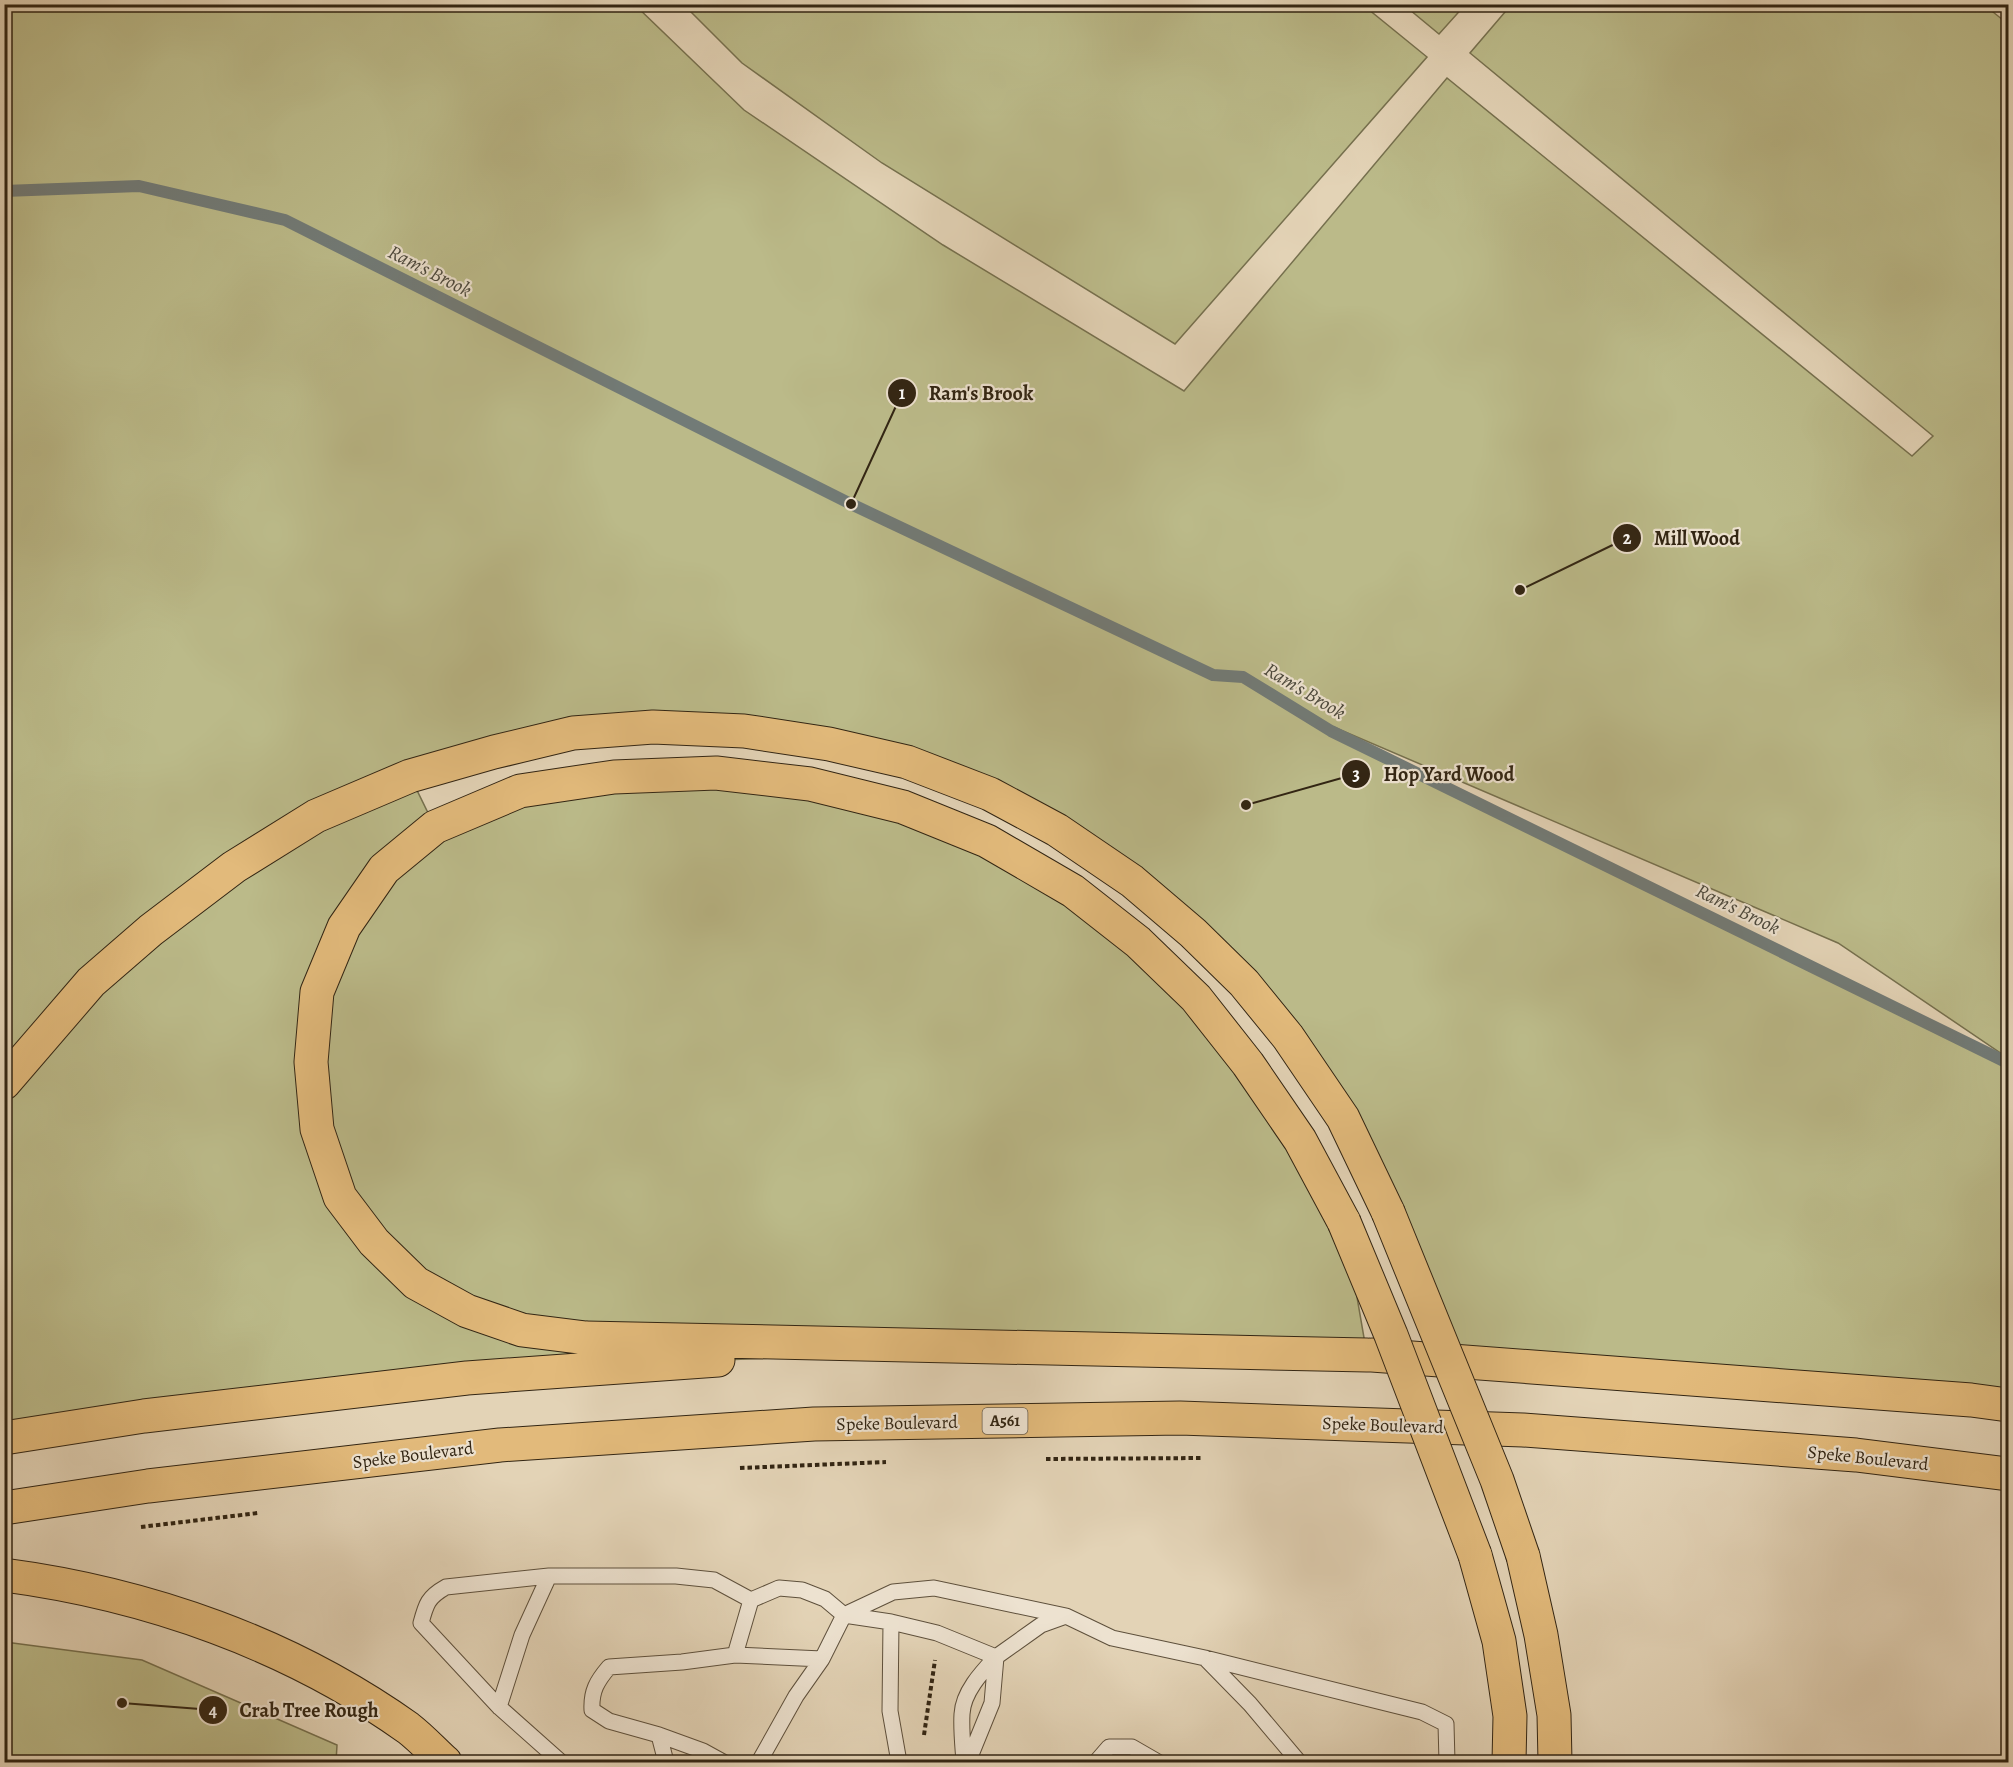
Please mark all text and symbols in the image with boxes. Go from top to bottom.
water label: Ram's Brook [384,238,476,304]
callout: Ram's Brook [887,374,1045,412]
text: Ram's Brook [929,380,1034,407]
text: 1 [899,381,906,405]
callout: Mill Wood [1612,519,1752,557]
text: Mill Wood [1654,525,1740,552]
text: 2 [1623,526,1632,550]
water label: Ram's Brook [1259,656,1351,726]
callout: Hop Yard Wood [1341,755,1526,793]
text: Hop Yard Wood [1384,761,1515,788]
text: 3 [1352,762,1360,786]
water label: Ram's Brook [1692,877,1785,941]
road number: A561 [982,1408,1028,1434]
street label: Speke Boulevard [836,1410,958,1436]
street label: Speke Boulevard [1322,1411,1444,1439]
street label: Speke Boulevard [351,1436,475,1474]
street label: Speke Boulevard [1806,1440,1930,1476]
callout: Crab Tree Rough [198,1691,391,1729]
text: Crab Tree Rough [239,1697,379,1724]
text: 4 [209,1698,218,1722]

